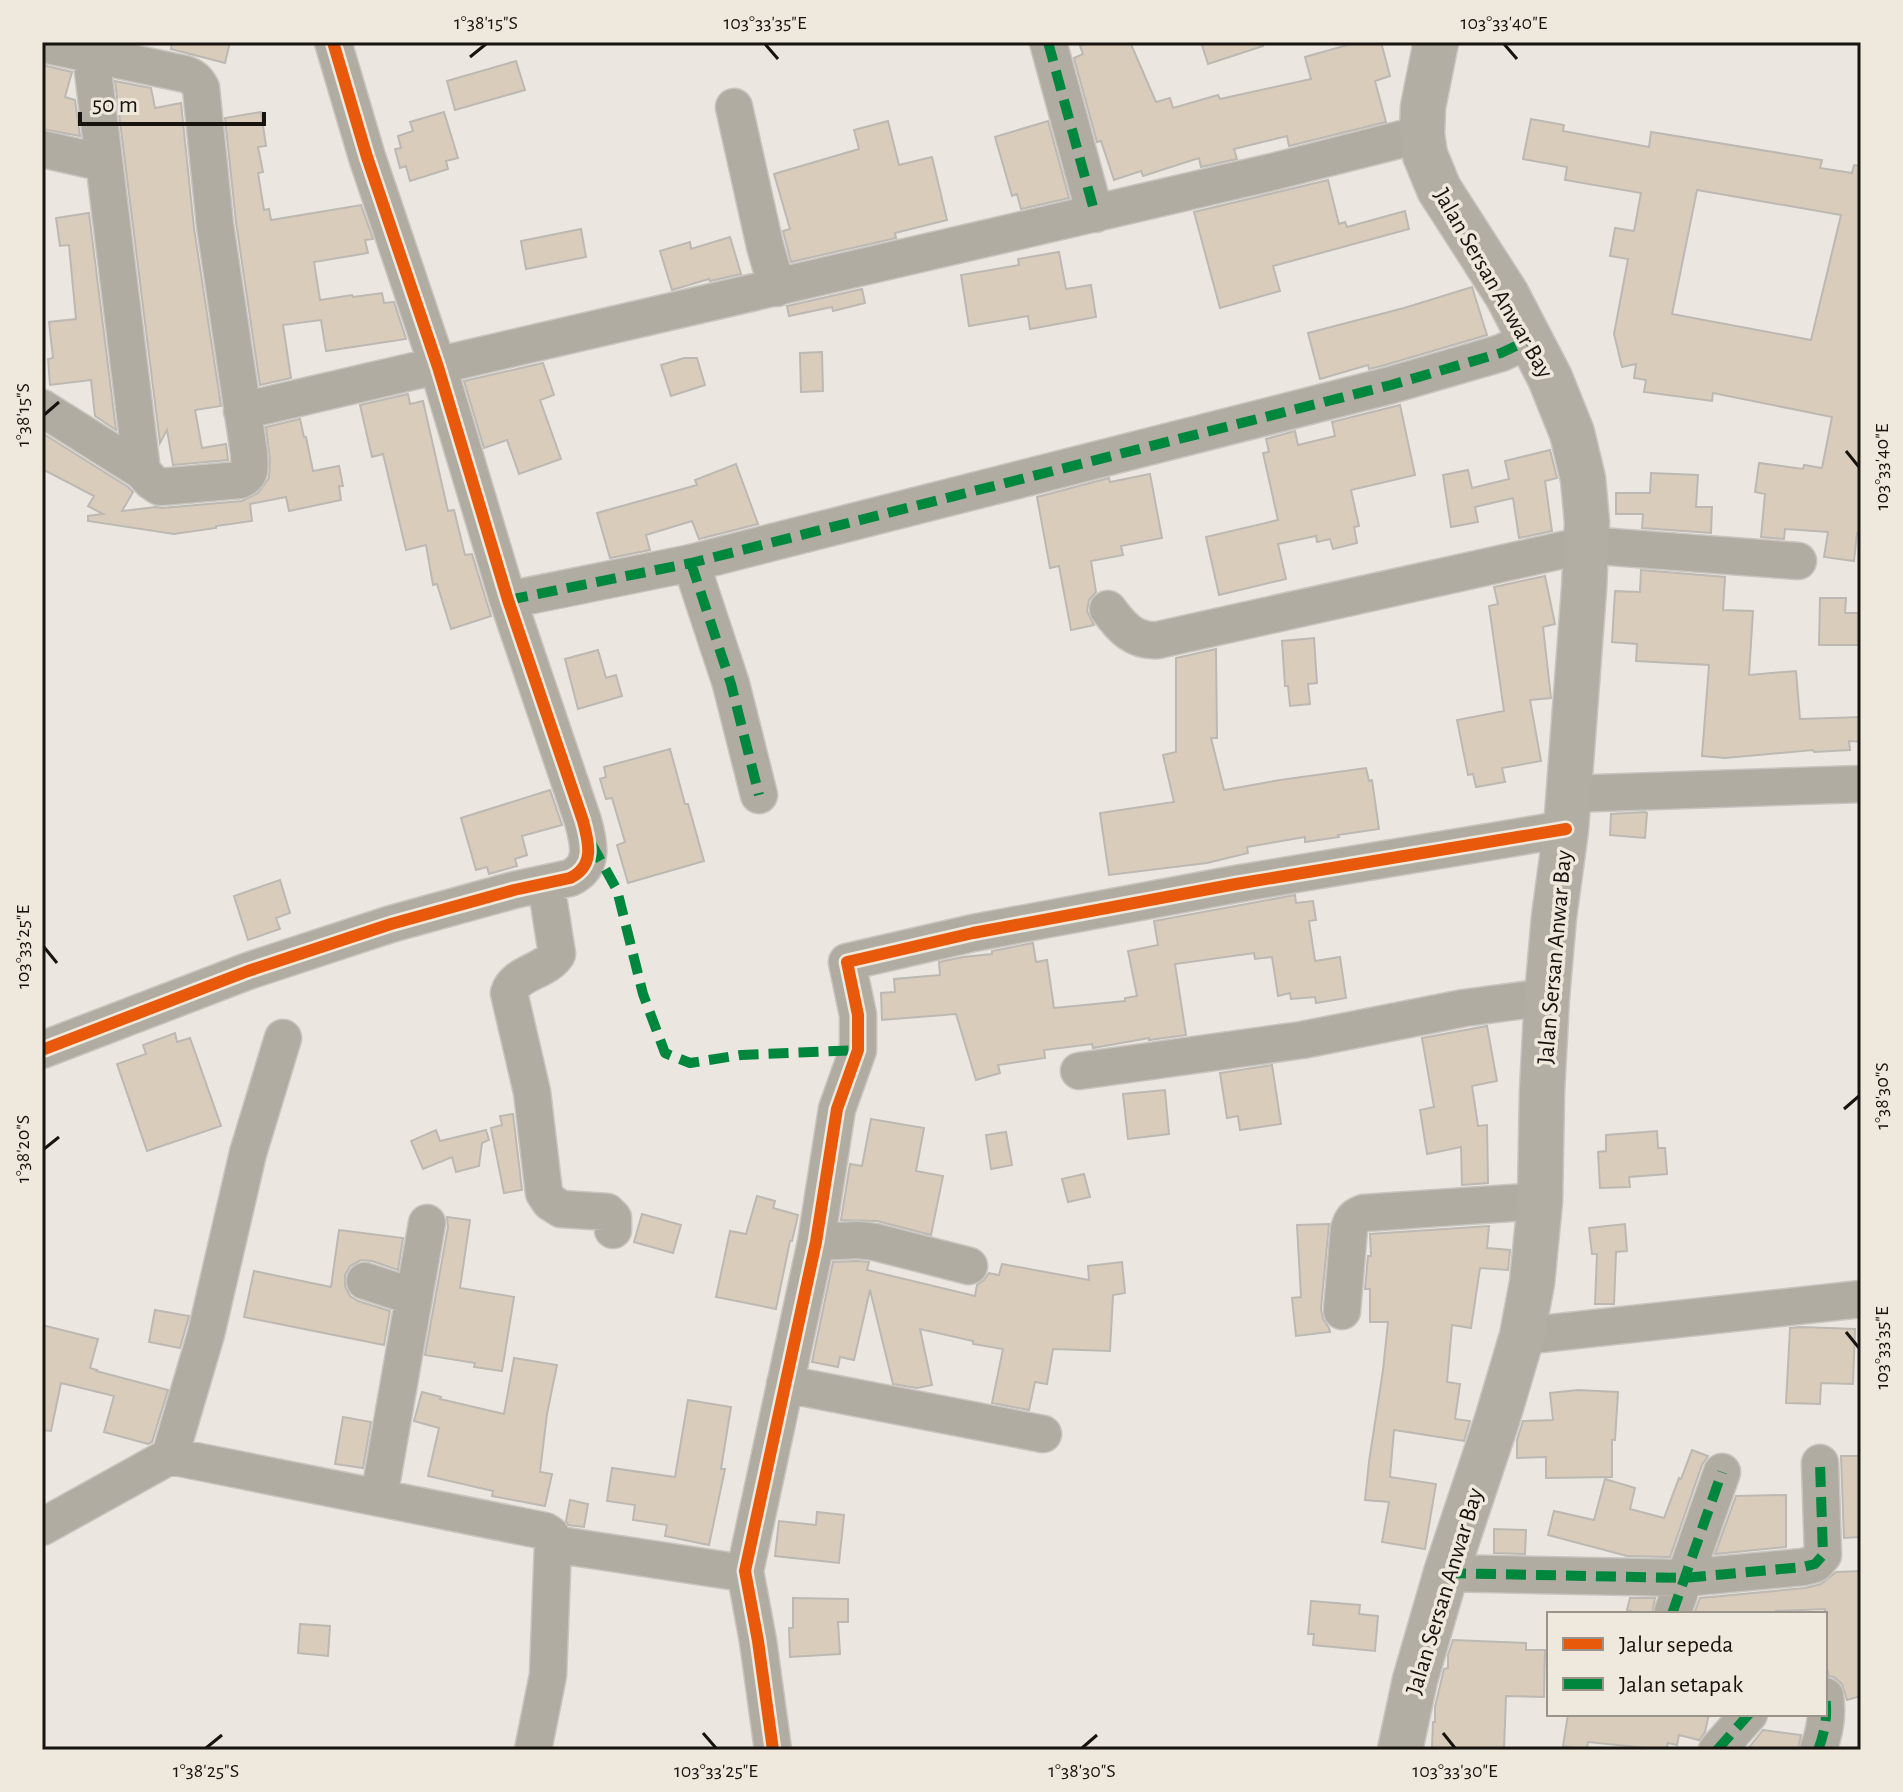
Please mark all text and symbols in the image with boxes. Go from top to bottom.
text: 1°38'15"S [454,13,518,33]
text: 103°33'35"E [723,13,807,33]
text: 103°33'40"E [1461,13,1548,33]
scale bar [80,76,264,126]
text: 50 m [92,93,138,117]
street label: Jalan Sersan Anwar Bay [1429,185,1557,382]
text: 1°38'15"S [13,383,33,447]
text: 103°33'40"E [1872,423,1892,510]
street label: Jalan Sersan Anwar Bay [1534,849,1576,1065]
text: 103°33'25"E [13,905,33,989]
text: 1°38'30"S [1872,1062,1892,1130]
text: 1°38'20"S [13,1115,33,1183]
text: 103°33'35"E [1872,1306,1892,1390]
street label: Jalan Sersan Anwar Bay [1402,1485,1488,1697]
legend [1547,1612,1827,1716]
text: Jalur sepeda [1619,1633,1733,1657]
text: Jalan setapak [1619,1673,1743,1697]
text: 1°38'25"S [173,1761,239,1781]
text: 103°33'25"E [674,1761,758,1781]
text: 1°38'30"S [1048,1761,1116,1781]
text: 103°33'30"E [1412,1761,1498,1781]

